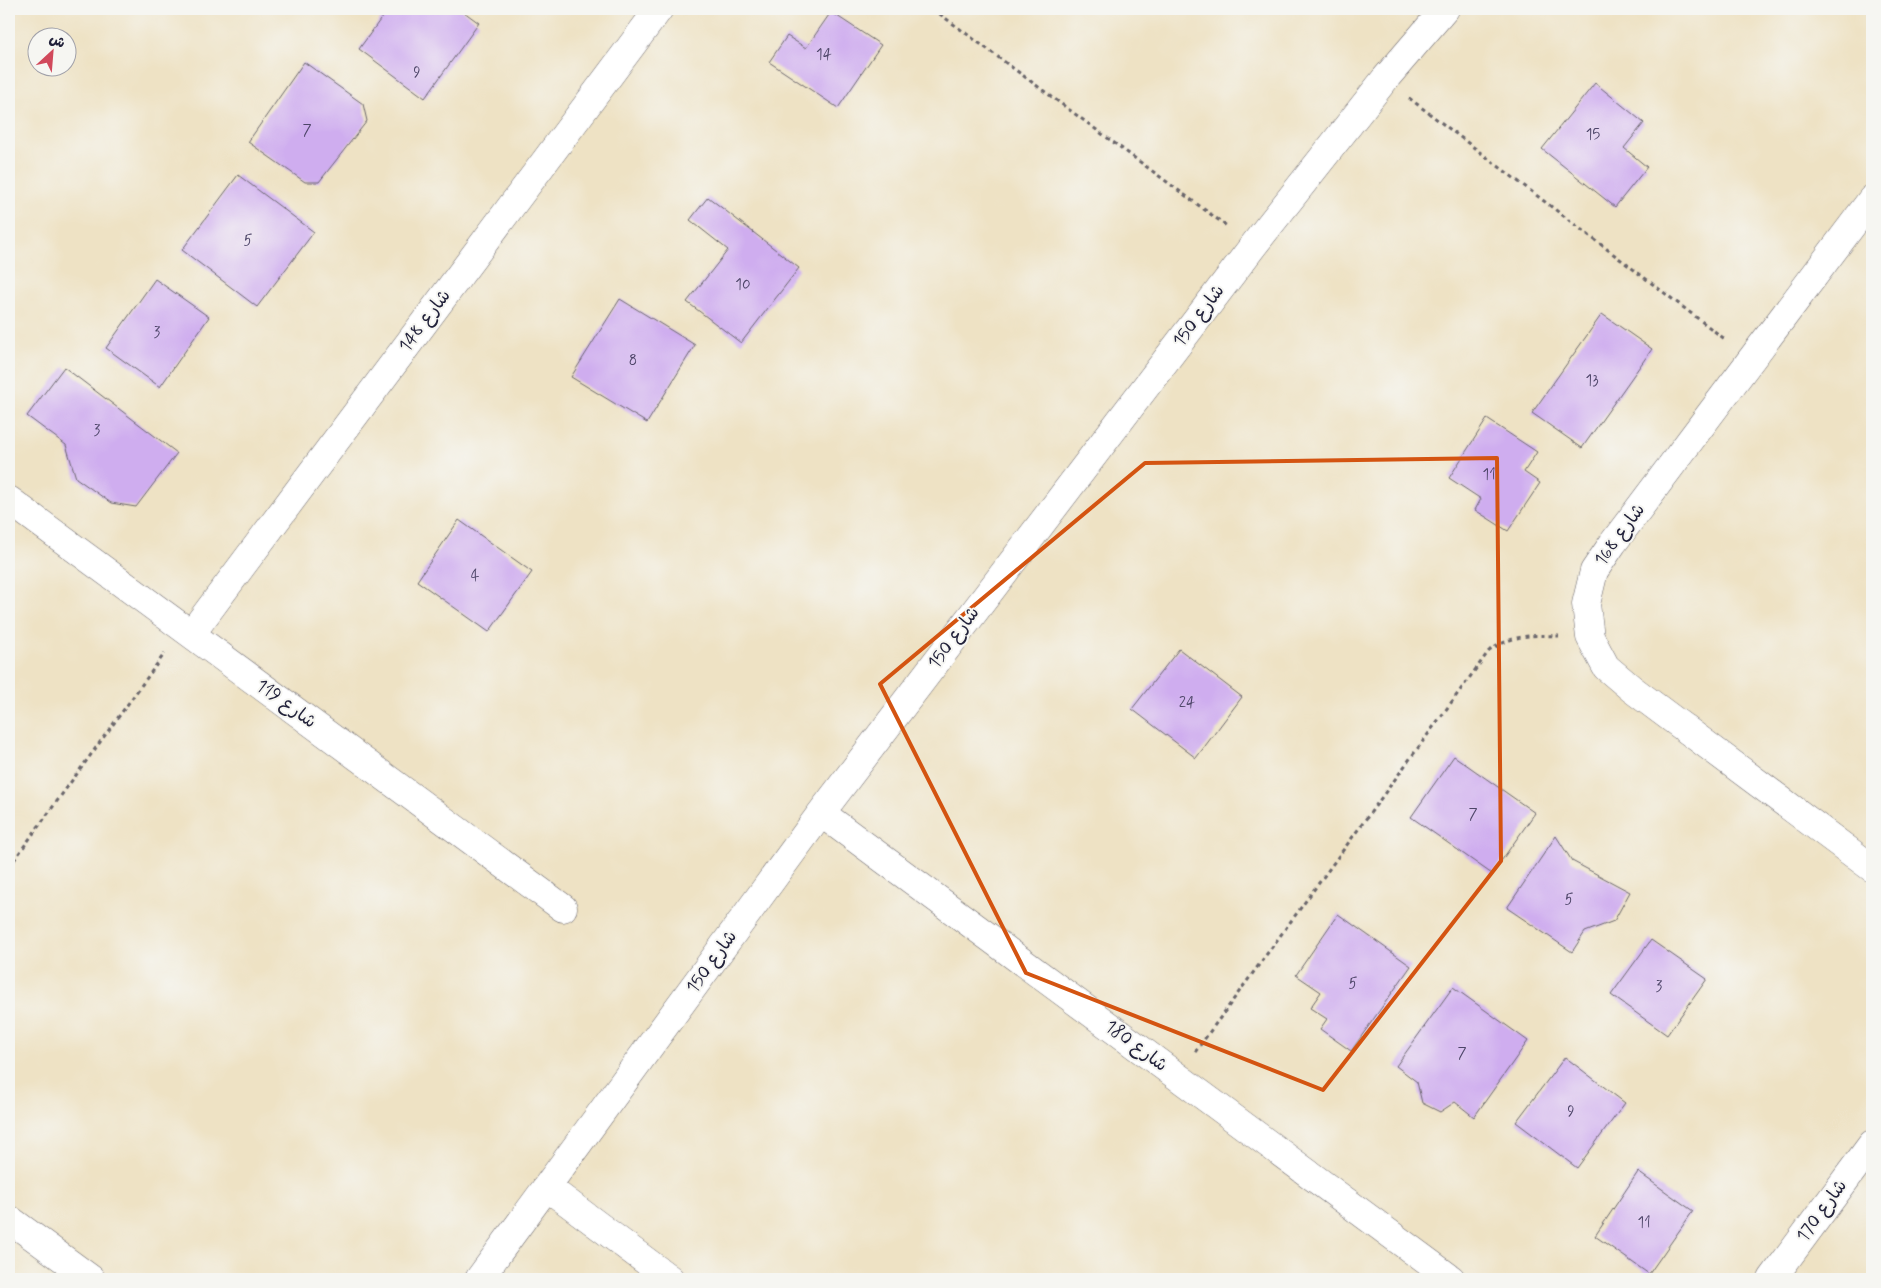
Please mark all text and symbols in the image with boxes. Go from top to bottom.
north arrow [28,28,78,78]
text: ش [46,30,68,53]
house number: 14 [816,45,832,65]
house number: 9 [413,63,421,83]
house number: 7 [302,121,312,141]
house number: 15 [1586,125,1600,145]
house number: 5 [243,231,253,251]
house number: 10 [735,275,751,295]
street label: شارع 150 [1168,280,1230,352]
street label: شارع 148 [394,285,456,357]
house number: 3 [154,323,161,343]
house number: 8 [629,351,637,371]
house number: 13 [1585,371,1599,391]
house number: 3 [94,421,101,441]
house number: 11 [1482,465,1496,485]
street label: شارع 168 [1589,499,1651,571]
house number: 4 [471,566,480,586]
street label: شارع 150 [923,602,985,674]
street label: شارع 119 [251,674,321,734]
house number: 24 [1179,693,1195,713]
house number: 7 [1468,805,1478,825]
house number: 5 [1564,890,1574,910]
street label: شارع 150 [681,926,743,998]
house number: 5 [1348,974,1358,994]
house number: 3 [1656,977,1663,997]
street label: شارع 180 [1100,1015,1172,1077]
house number: 7 [1457,1044,1467,1064]
house number: 9 [1567,1102,1575,1122]
street label: شارع 170 [1791,1175,1853,1247]
house number: 11 [1637,1213,1651,1233]

